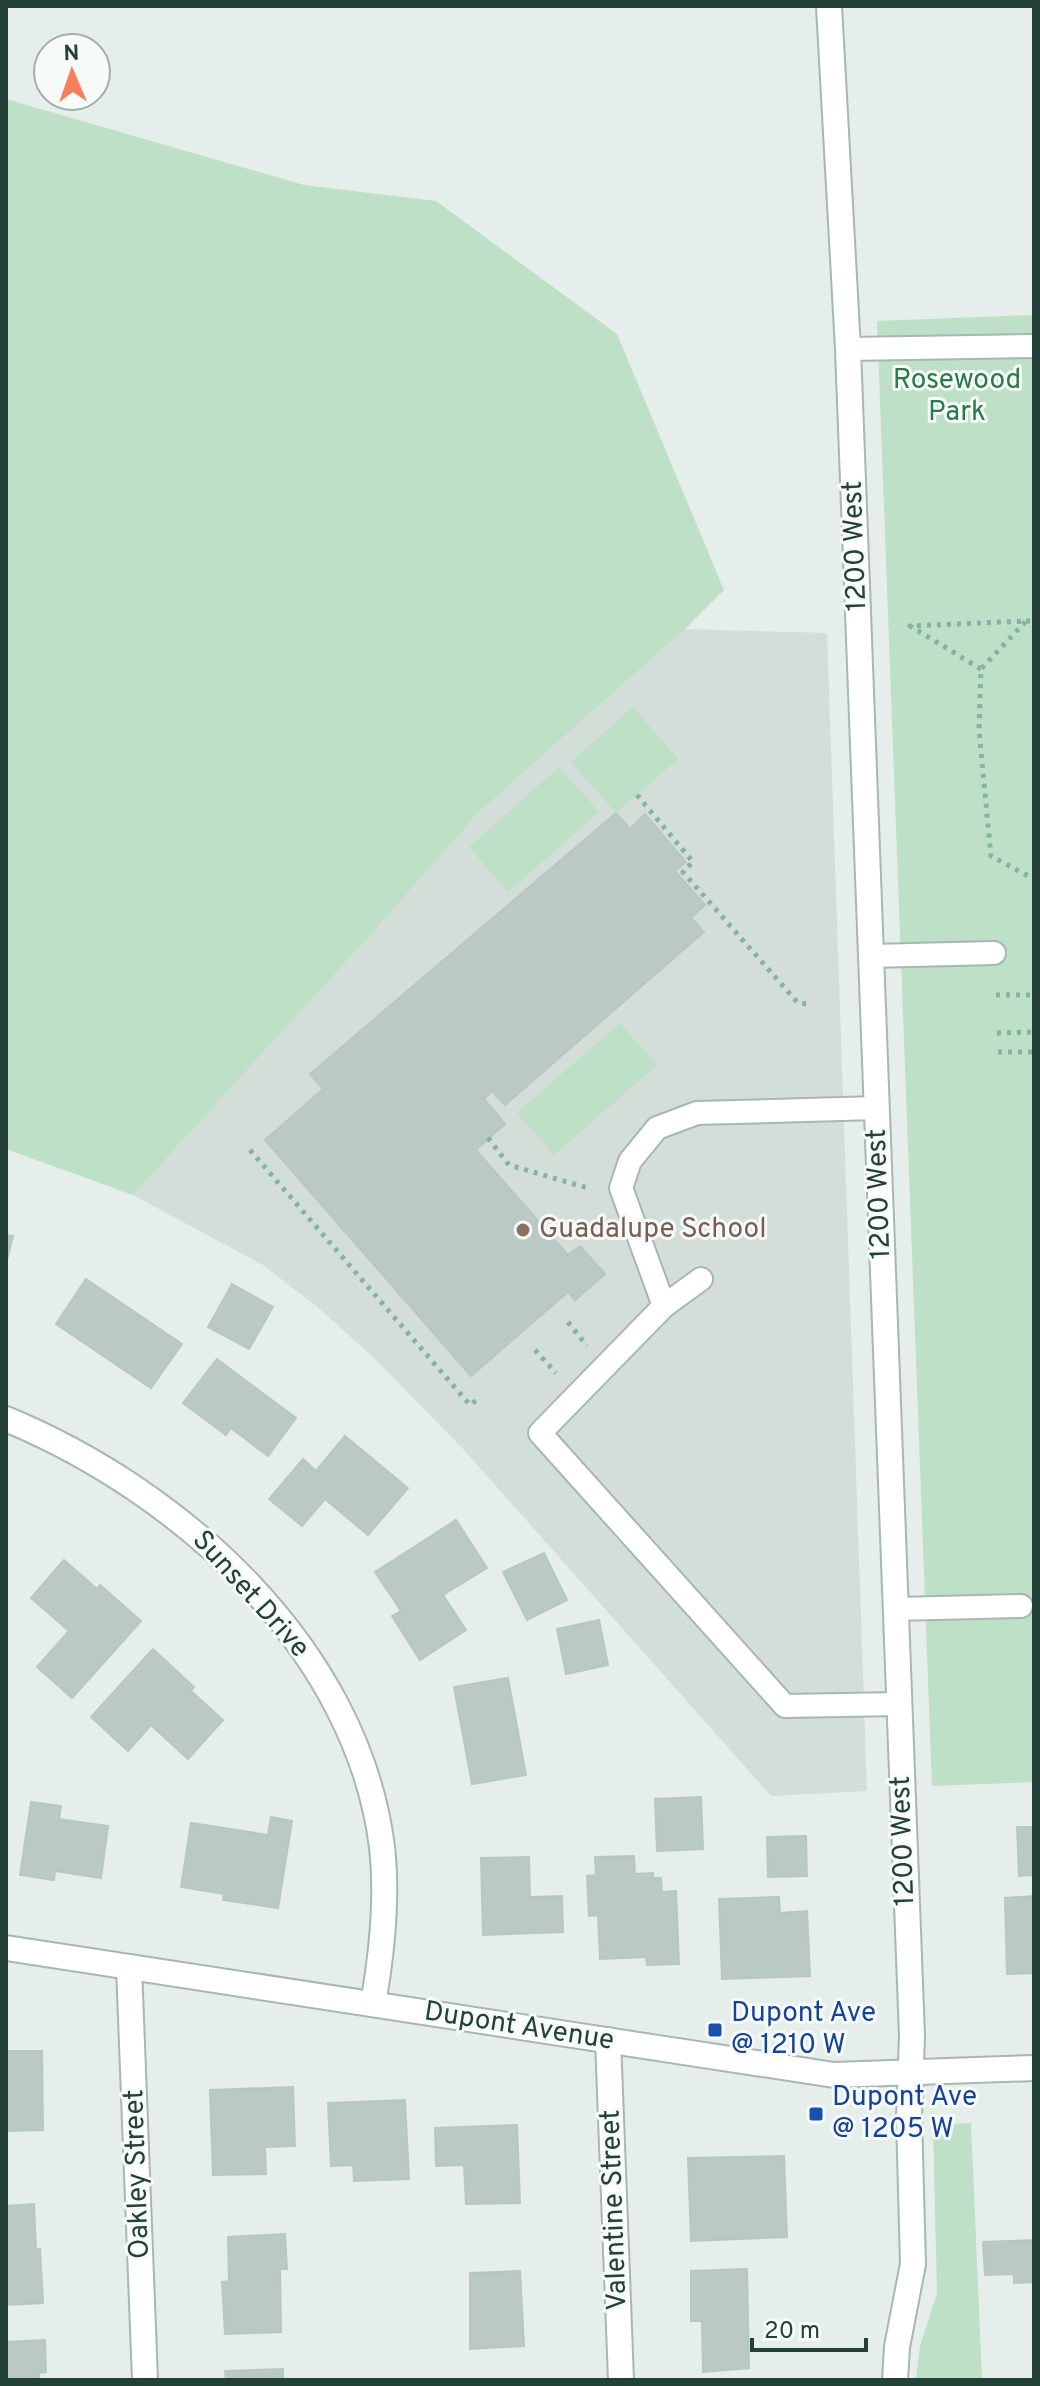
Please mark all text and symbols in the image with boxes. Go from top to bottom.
north arrow [32,32,112,112]
text: N [63,41,80,68]
park label: Rosewood Park [893,363,1021,431]
street label: 1200 West [836,480,876,612]
street label: 1200 West [860,1128,900,1260]
place label: Guadalupe School [539,1212,767,1248]
marker: Guadalupe School [514,1221,532,1239]
street label: Sunset Drive [183,1524,317,1666]
street label: 1200 West [884,1775,924,1907]
street label: Dupont Avenue [421,1994,617,2060]
place label: Dupont Ave @ 1210 W [731,1996,876,2064]
marker: Dupont Ave @ 1210 W [706,2021,724,2039]
place label: Dupont Ave @ 1205 W [832,2080,977,2148]
street label: Oakley Street [117,2088,159,2260]
marker: Dupont Ave @ 1205 W [807,2105,825,2123]
street label: Valentine Street [594,2109,636,2311]
scale bar [752,2302,866,2352]
text: 20 m [764,2317,820,2347]

